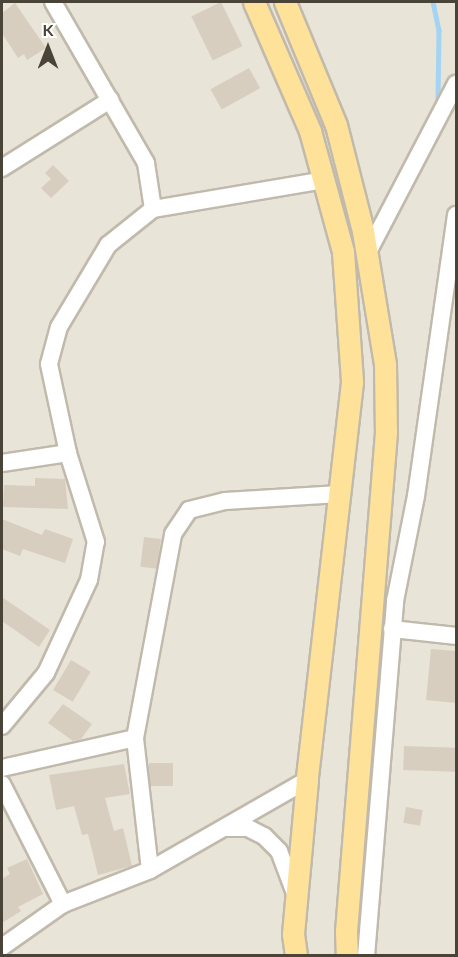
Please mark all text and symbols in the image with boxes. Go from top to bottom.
north arrow [18,18,78,78]
text: K [43,20,53,39]

